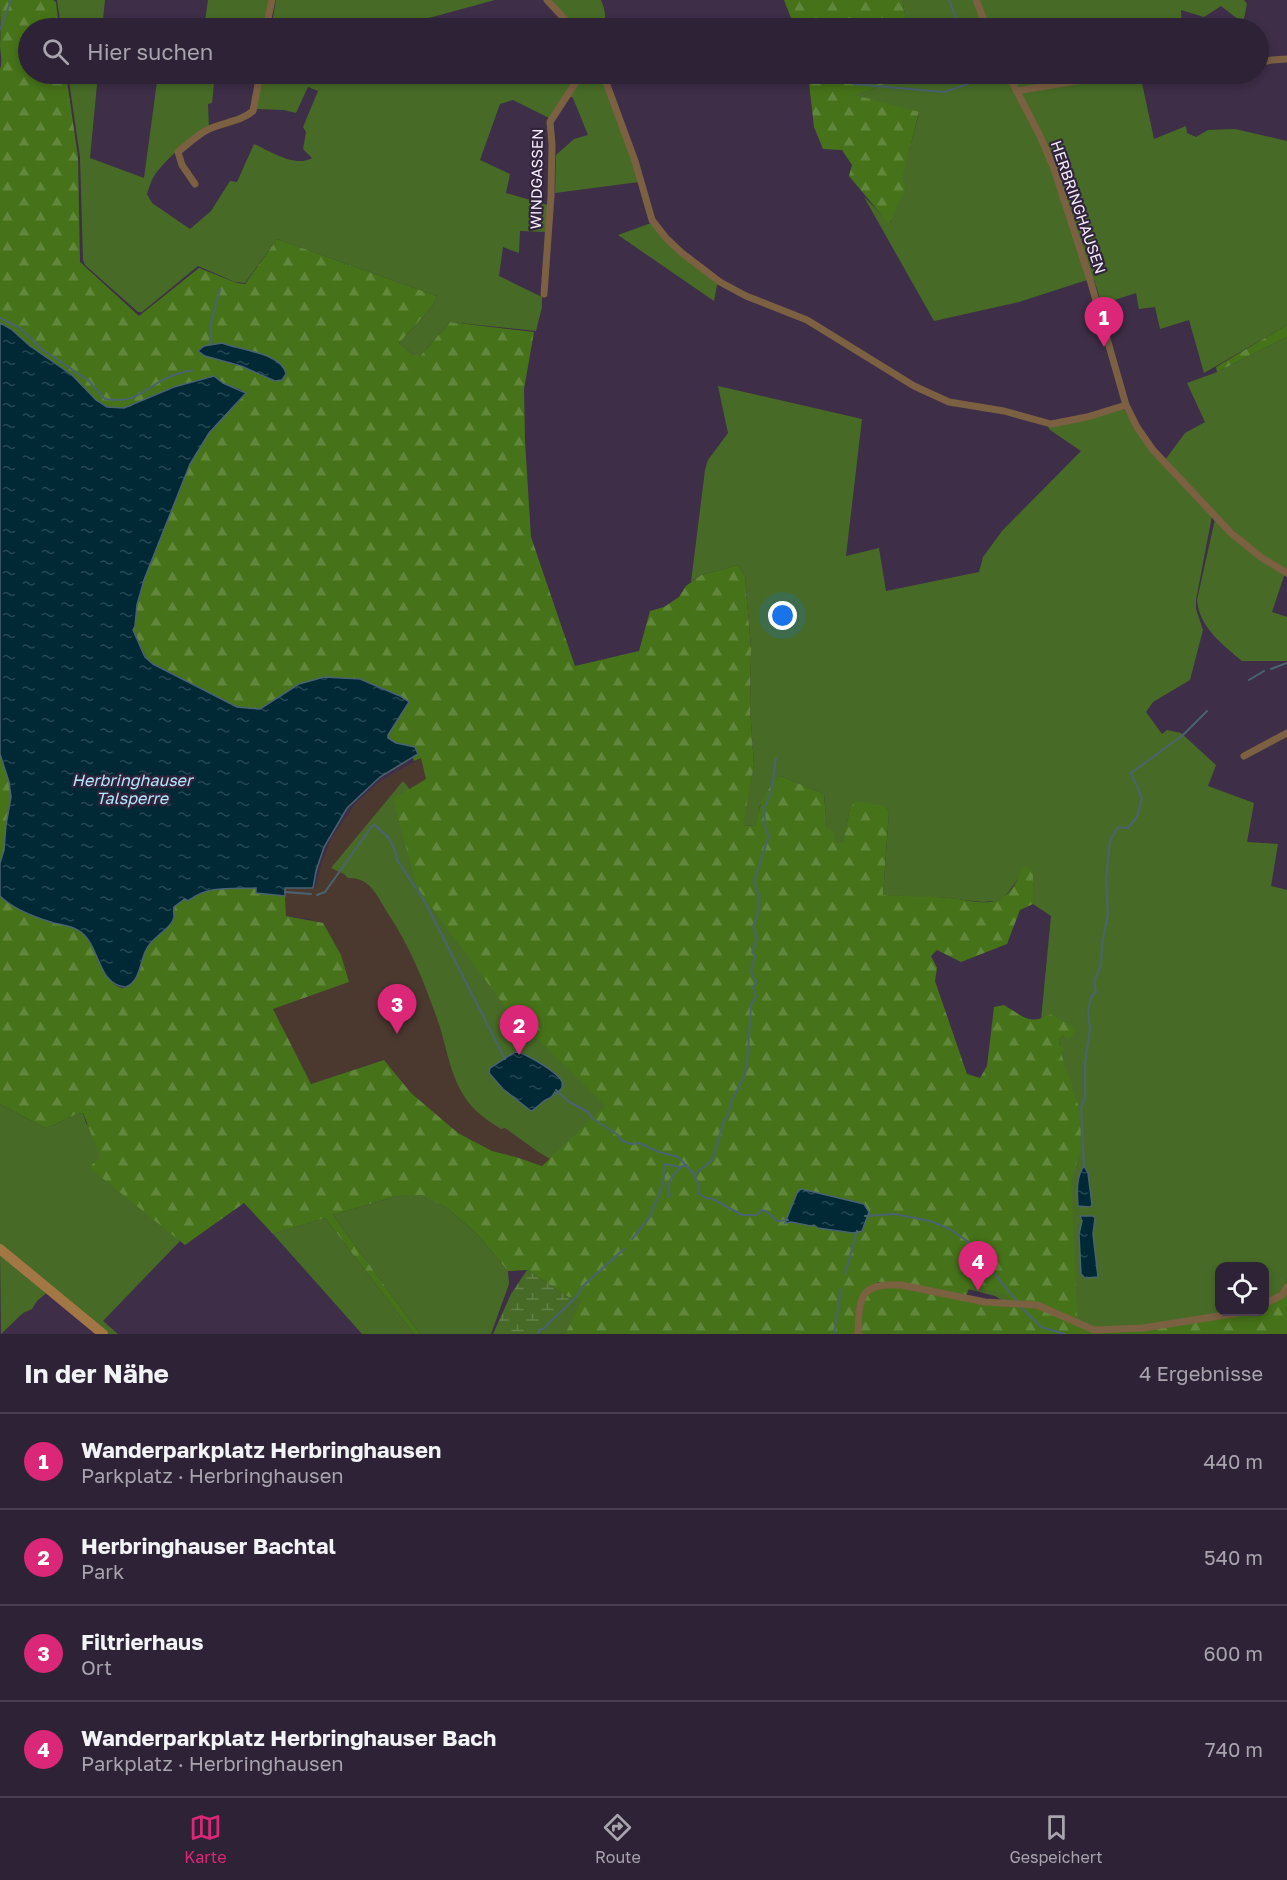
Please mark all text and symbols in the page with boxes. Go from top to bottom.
search box [18,18,1269,84]
icon: search [39,35,72,68]
text: Hier suchen [87,38,213,65]
street label: WINDGASSEN [526,128,546,230]
street label: HERBRINGHAUSEN [1048,138,1110,276]
pin: 1 [1084,298,1124,347]
your location [768,601,797,630]
water label: Herbringhauser Talsperre [72,770,195,808]
pin: 3 [378,984,416,1034]
pin: 2 [500,1006,538,1055]
pin: 4 [958,1242,998,1291]
map controls [1215,1262,1269,1316]
button: locate [1215,1262,1269,1316]
text: In der Nähe [24,1358,169,1389]
text: 4 Ergebnisse [1139,1361,1263,1385]
text: Wanderparkplatz Herbringhausen [81,1436,441,1463]
text: 1 [38,1449,49,1473]
text: 440 m [1204,1449,1263,1473]
text: Parkplatz · Herbringhausen [81,1463,344,1487]
text: Herbringhauser Bachtal [81,1532,336,1559]
text: 2 [37,1545,50,1569]
text: 540 m [1204,1545,1263,1569]
text: Park [81,1559,124,1583]
text: Filtrierhaus [81,1628,204,1655]
text: 3 [37,1641,50,1665]
text: 600 m [1203,1641,1263,1665]
text: Ort [81,1655,112,1679]
text: Wanderparkplatz Herbringhauser Bach [81,1724,496,1751]
text: 4 [37,1737,50,1761]
text: 740 m [1205,1737,1263,1761]
text: Parkplatz · Herbringhausen [81,1751,344,1775]
tab: Karte [184,1811,226,1867]
tab: Route [595,1811,641,1867]
tab: Gespeichert [1009,1811,1103,1867]

